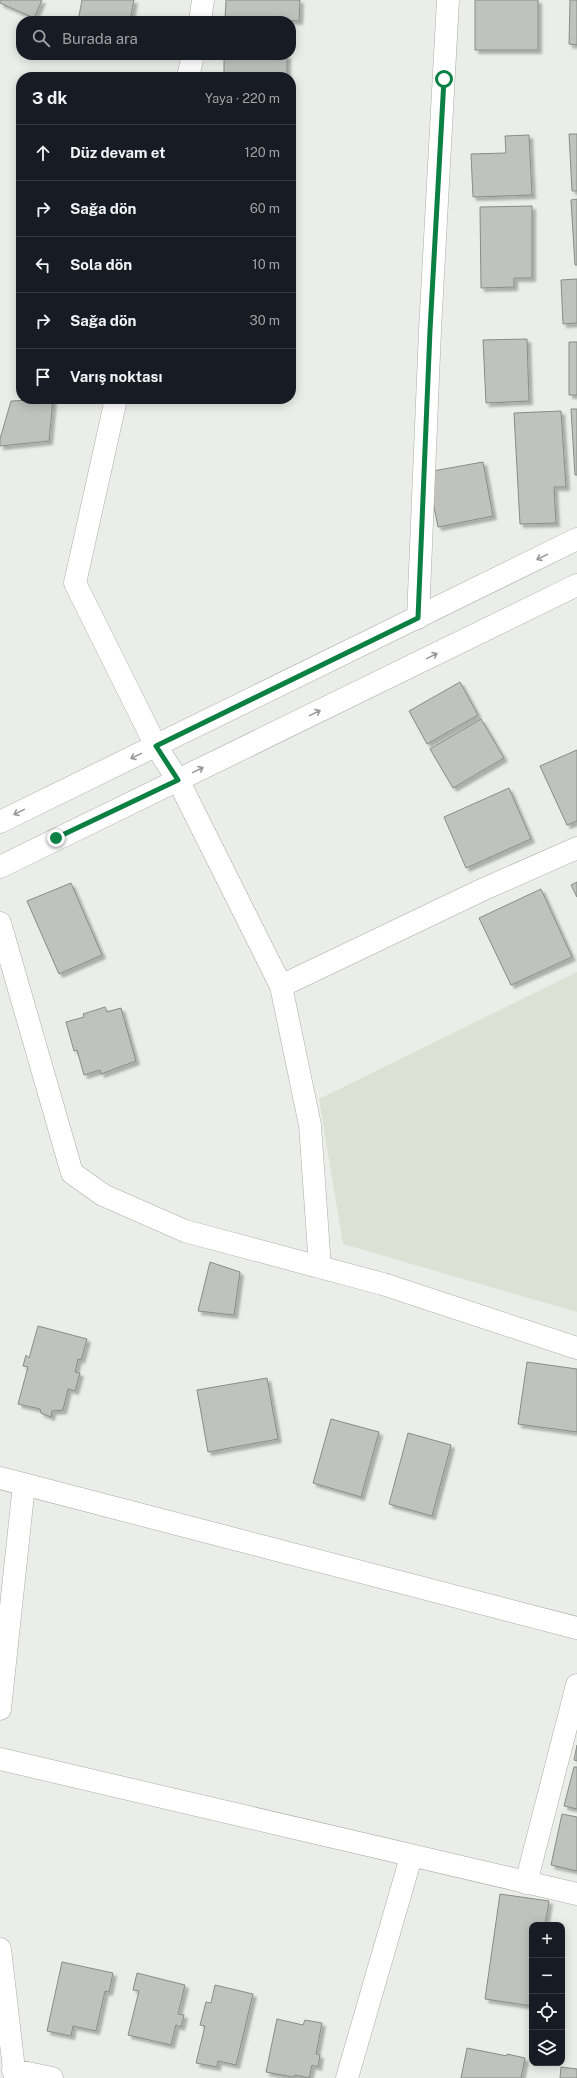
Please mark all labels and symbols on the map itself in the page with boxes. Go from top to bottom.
route start [435,70,453,88]
one-way arrow [536,553,548,561]
one-way arrow [426,652,438,659]
one-way arrow [309,709,321,716]
one-way arrow [130,752,142,760]
one-way arrow [192,766,204,773]
one-way arrow [14,809,26,816]
route end [47,829,65,847]

